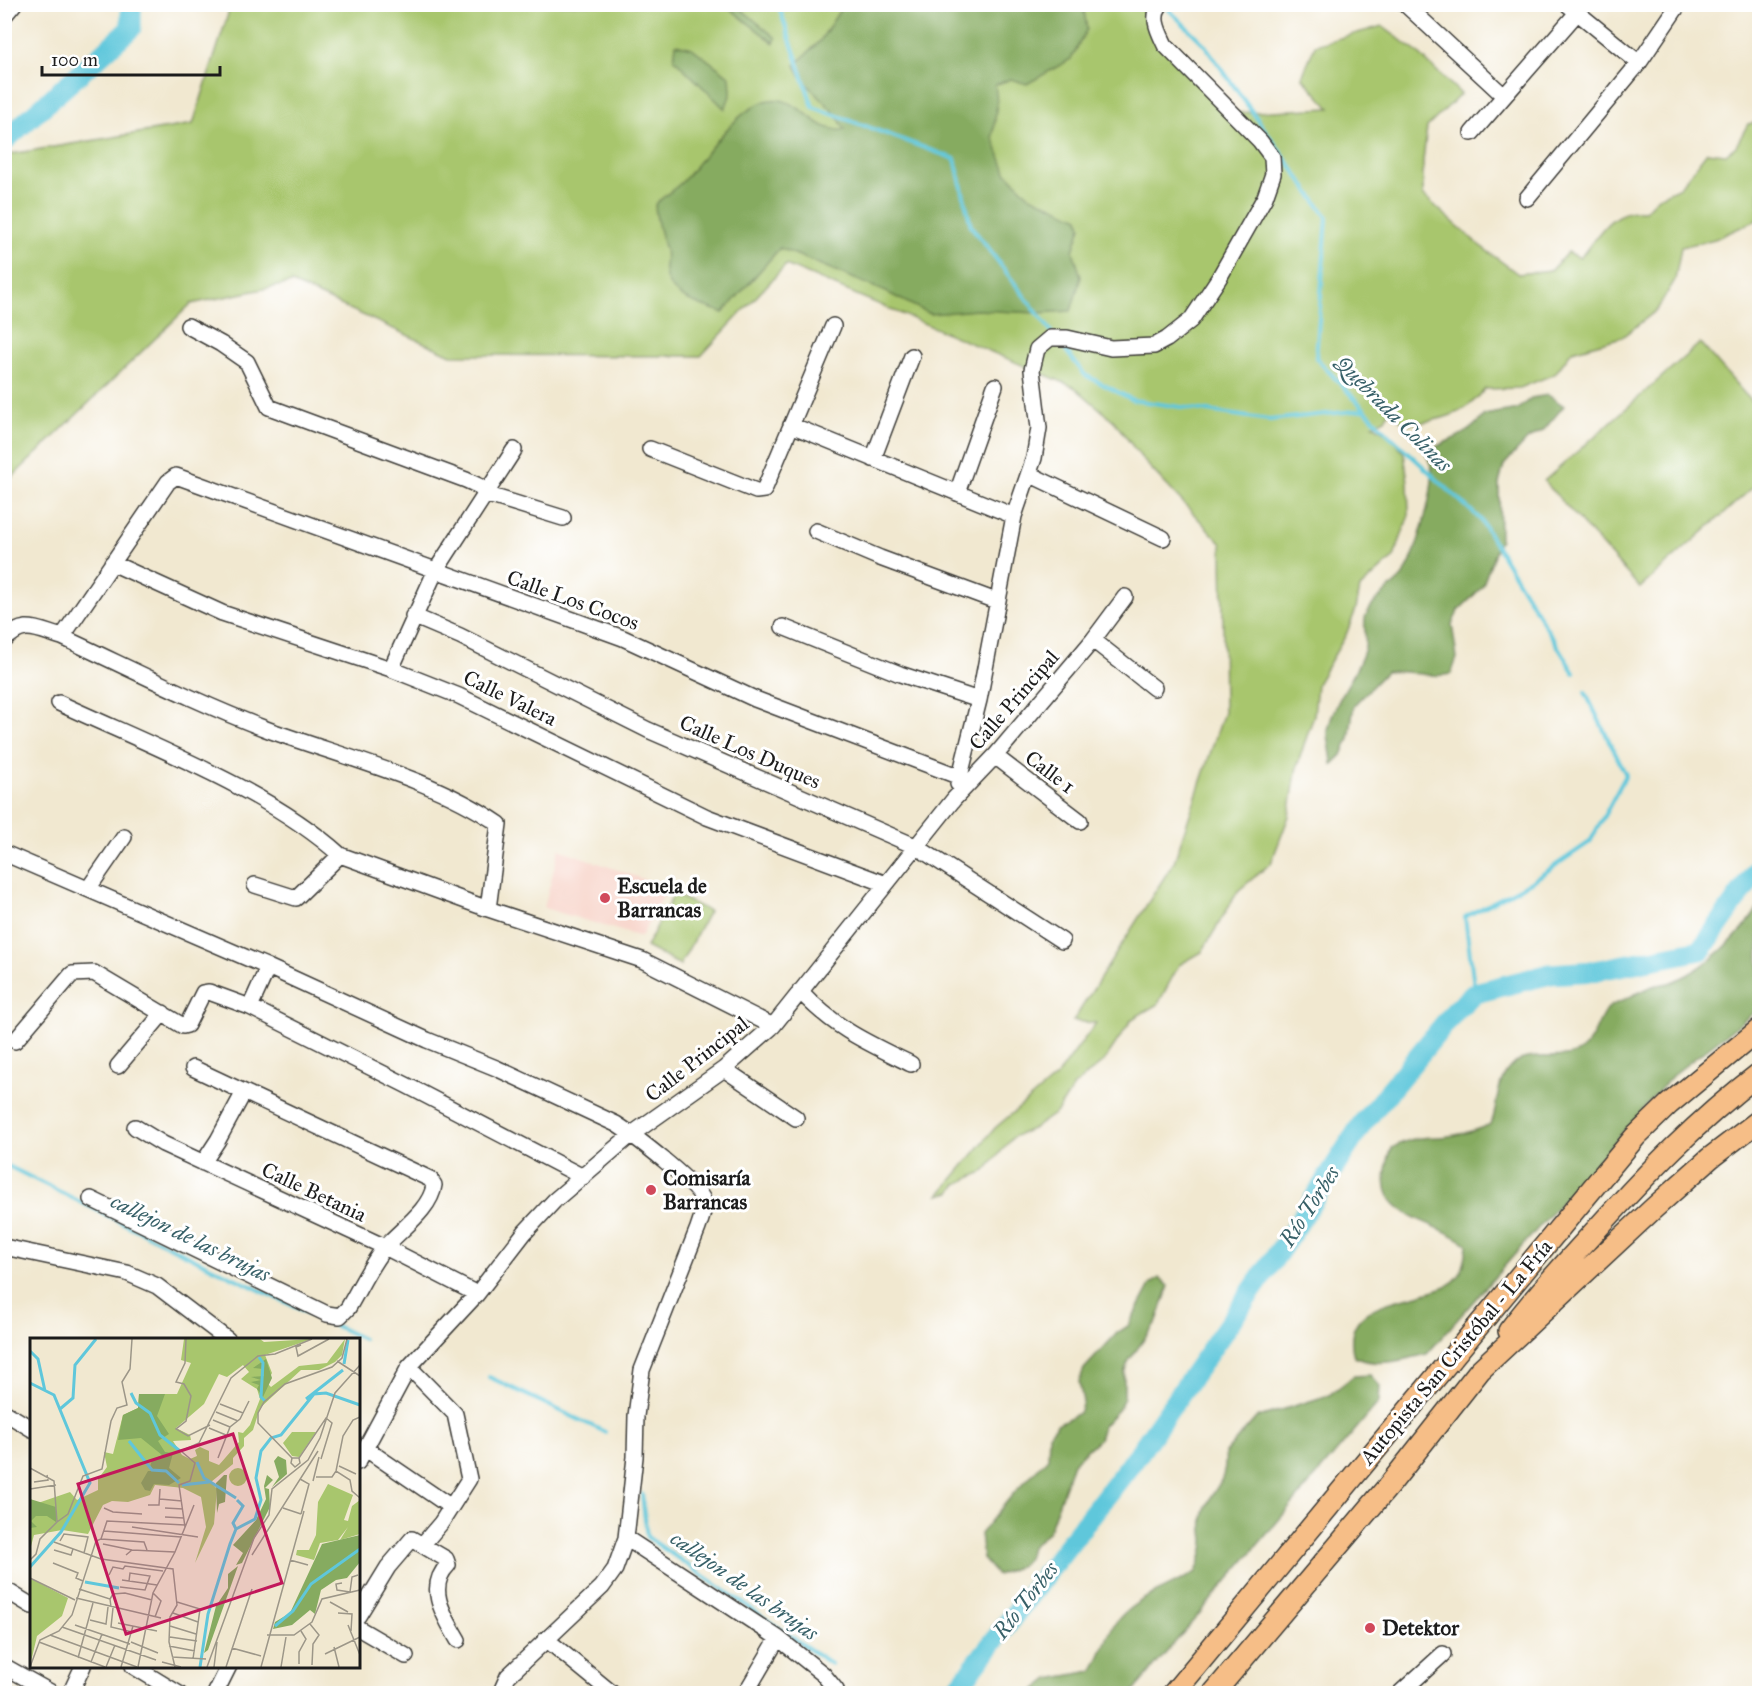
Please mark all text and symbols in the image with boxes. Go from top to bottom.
scale bar [42,39,220,77]
text: 100 m [51,49,98,71]
water label: Quebrada Colinas [1329,349,1458,478]
street label: Calle Los Cocos [503,564,643,636]
street label: Calle Principal [963,644,1065,755]
street label: Calle Valera [459,664,561,732]
street label: Calle Los Duques [675,709,825,795]
street label: Calle 1 [1020,745,1080,799]
place label: Escuela de Barrancas [617,873,707,923]
marker: Escuela de Barrancas [598,891,612,905]
street label: Calle Principal [640,1010,754,1108]
street label: Calle Betania [257,1156,371,1228]
water label: Río Torbes [1273,1161,1346,1252]
place label: Comisaría Barrancas [663,1165,752,1215]
marker: Comisaría Barrancas [644,1183,658,1197]
water label: callejon de las brujas [107,1187,275,1288]
street label: Autopista San Cristóbal - La Fría [1354,1234,1558,1471]
inset map [30,1338,360,1668]
water label: callejon de las brujas [666,1525,824,1647]
water label: Río Torbes [986,1556,1064,1645]
place label: Detektor [1382,1615,1460,1641]
marker: Detektor [1363,1621,1377,1635]

